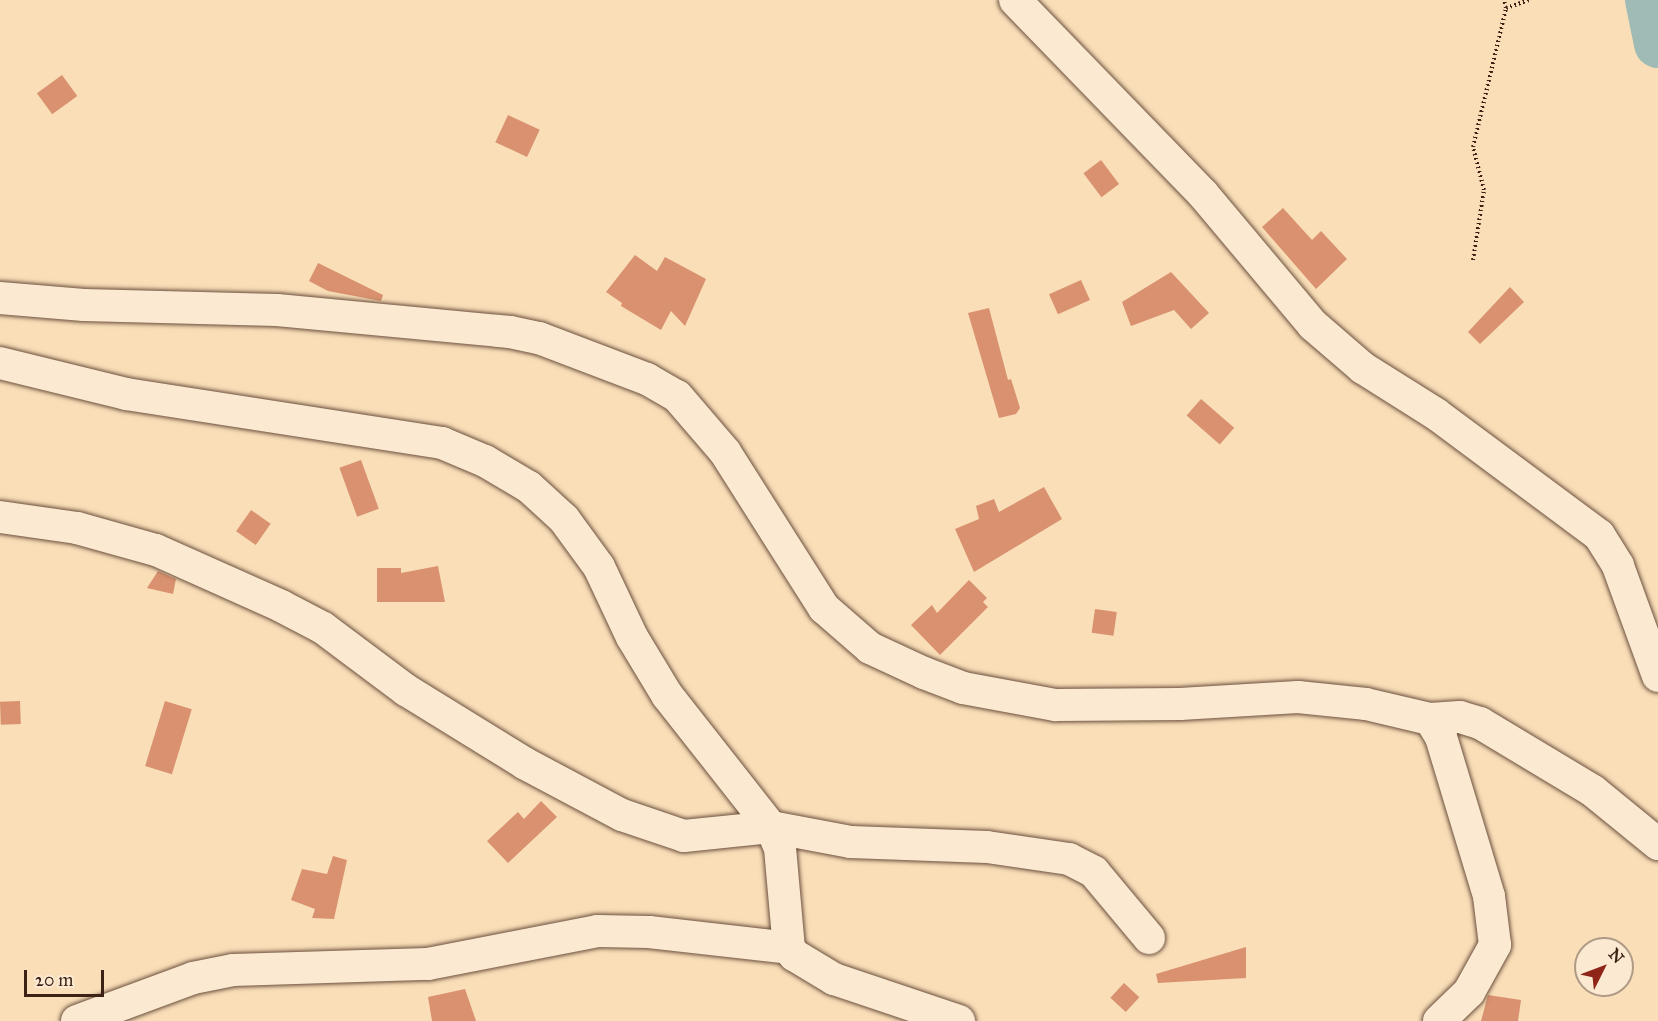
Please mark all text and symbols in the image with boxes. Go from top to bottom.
north arrow [1574,937,1634,997]
text: N [1605,945,1628,967]
scale bar [27,958,106,996]
text: 20 m [35,969,73,991]

